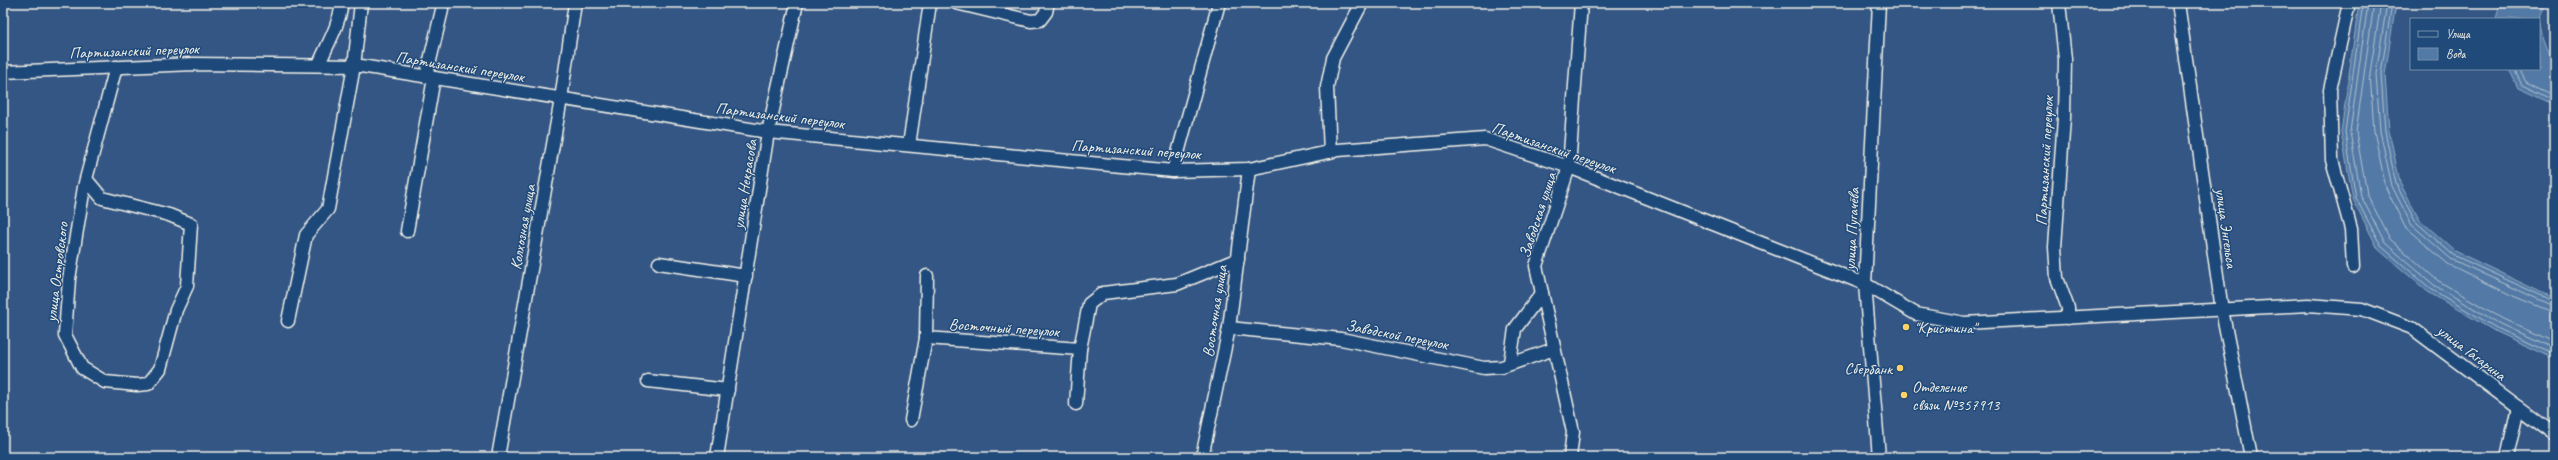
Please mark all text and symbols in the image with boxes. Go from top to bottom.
legend [2410,18,2540,70]
text: Улица [2446,26,2471,42]
street label: Партизанский переулок [69,39,201,63]
text: Вода [2446,46,2467,62]
street label: Партизанский переулок [394,47,527,87]
street label: Партизанский переулок [2032,94,2058,226]
street label: Партизанский переулок [714,98,847,134]
street label: Партизанский переулок [1489,117,1620,179]
street label: Партизанский переулок [1071,136,1203,165]
street label: улица Некрасова [728,137,762,231]
street label: Заводская улица [1515,169,1561,261]
street label: Колхозная улица [506,182,540,271]
street label: улица Пугачёва [1840,186,1864,272]
street label: улица Энгельса [2210,186,2242,271]
street label: улица Островского [41,220,73,324]
street label: Восточная улица [1198,263,1232,358]
street label: Восточный переулок [948,314,1062,342]
street label: Заводской переулок [1344,315,1452,355]
place label: "Кристина" [1914,318,1980,338]
street label: улица Гагарина [2432,320,2511,386]
marker: "Кристина" [1901,322,1911,332]
place label: Сбербанк [1845,359,1893,379]
marker: Сбербанк [1895,363,1905,373]
place label: Отделение связи №357913 [1912,377,2001,415]
marker: Отделение связи №357913 [1899,390,1909,400]

